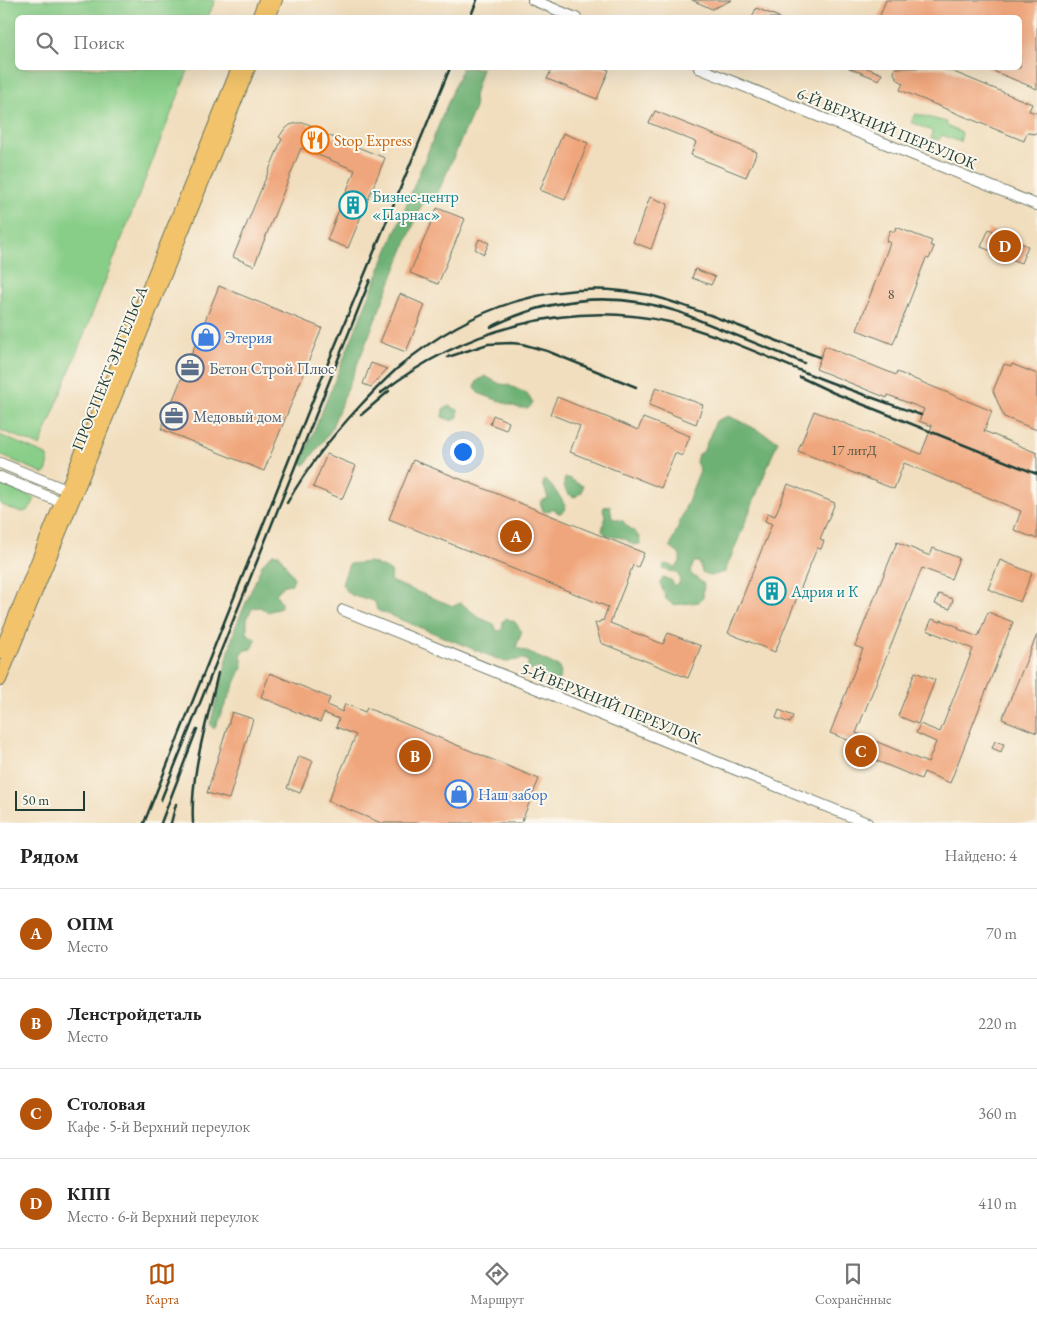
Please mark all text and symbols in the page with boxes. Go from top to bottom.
search box [15,15,1022,70]
icon: search [33,29,61,57]
text: Поиск [73,30,125,55]
street label: 6-Й ВЕРХНИЙ ПЕРЕУЛОК [794,83,980,174]
restaurant icon: Stop Express [300,125,330,155]
place label: Stop Express [334,130,412,151]
place label: Бизнес-центр «Парнас» [372,186,459,225]
building icon: Бизнес-центр «Парнас» [338,190,368,220]
pin: D [989,227,1021,265]
street label: ПРОСПЕКТ ЭНГЕЛЬСА [67,282,153,454]
house number: 8 [888,285,895,303]
shop icon: Этерия [191,322,221,352]
place label: Этерия [225,327,272,348]
office icon: Бетон Строй Плюс [175,353,205,383]
place label: Бетон Строй Плюс [209,358,334,379]
office icon: Медовый дом [159,401,189,431]
place label: Медовый дом [193,406,282,427]
your location [450,439,476,465]
house number: 17 литД [831,441,877,459]
pin: A [500,517,532,555]
building icon: Адрия и К [757,576,787,606]
place label: Адрия и К [790,581,859,602]
street label: 5-Й ВЕРХНИЙ ПЕРЕУЛОК [518,658,704,749]
pin: C [845,732,877,770]
pin: B [399,737,431,775]
shop icon: Наш забор [444,779,474,809]
place label: Наш забор [478,784,548,805]
scale bar [15,788,85,811]
text: 50 m [22,791,49,809]
text: Рядом [20,842,79,869]
text: Найдено: 4 [945,845,1017,866]
text: ОПМ [67,911,114,936]
text: A [30,923,42,944]
text: 70 m [986,923,1017,944]
text: Место [67,936,108,957]
text: Ленстройдеталь [67,1001,202,1026]
text: B [31,1013,41,1034]
text: 220 m [978,1013,1017,1034]
text: Место [67,1026,108,1047]
text: Столовая [67,1091,146,1116]
text: C [30,1103,42,1124]
text: 360 m [978,1103,1017,1124]
text: Кафе · 5-й Верхний переулок [67,1116,250,1137]
text: КПП [67,1181,110,1206]
text: D [30,1193,42,1214]
text: 410 m [978,1193,1017,1214]
text: Место · 6-й Верхний переулок [67,1206,259,1227]
tab: Карта [146,1260,179,1308]
tab: Маршрут [470,1260,524,1308]
tab: Сохранённые [815,1260,891,1308]

